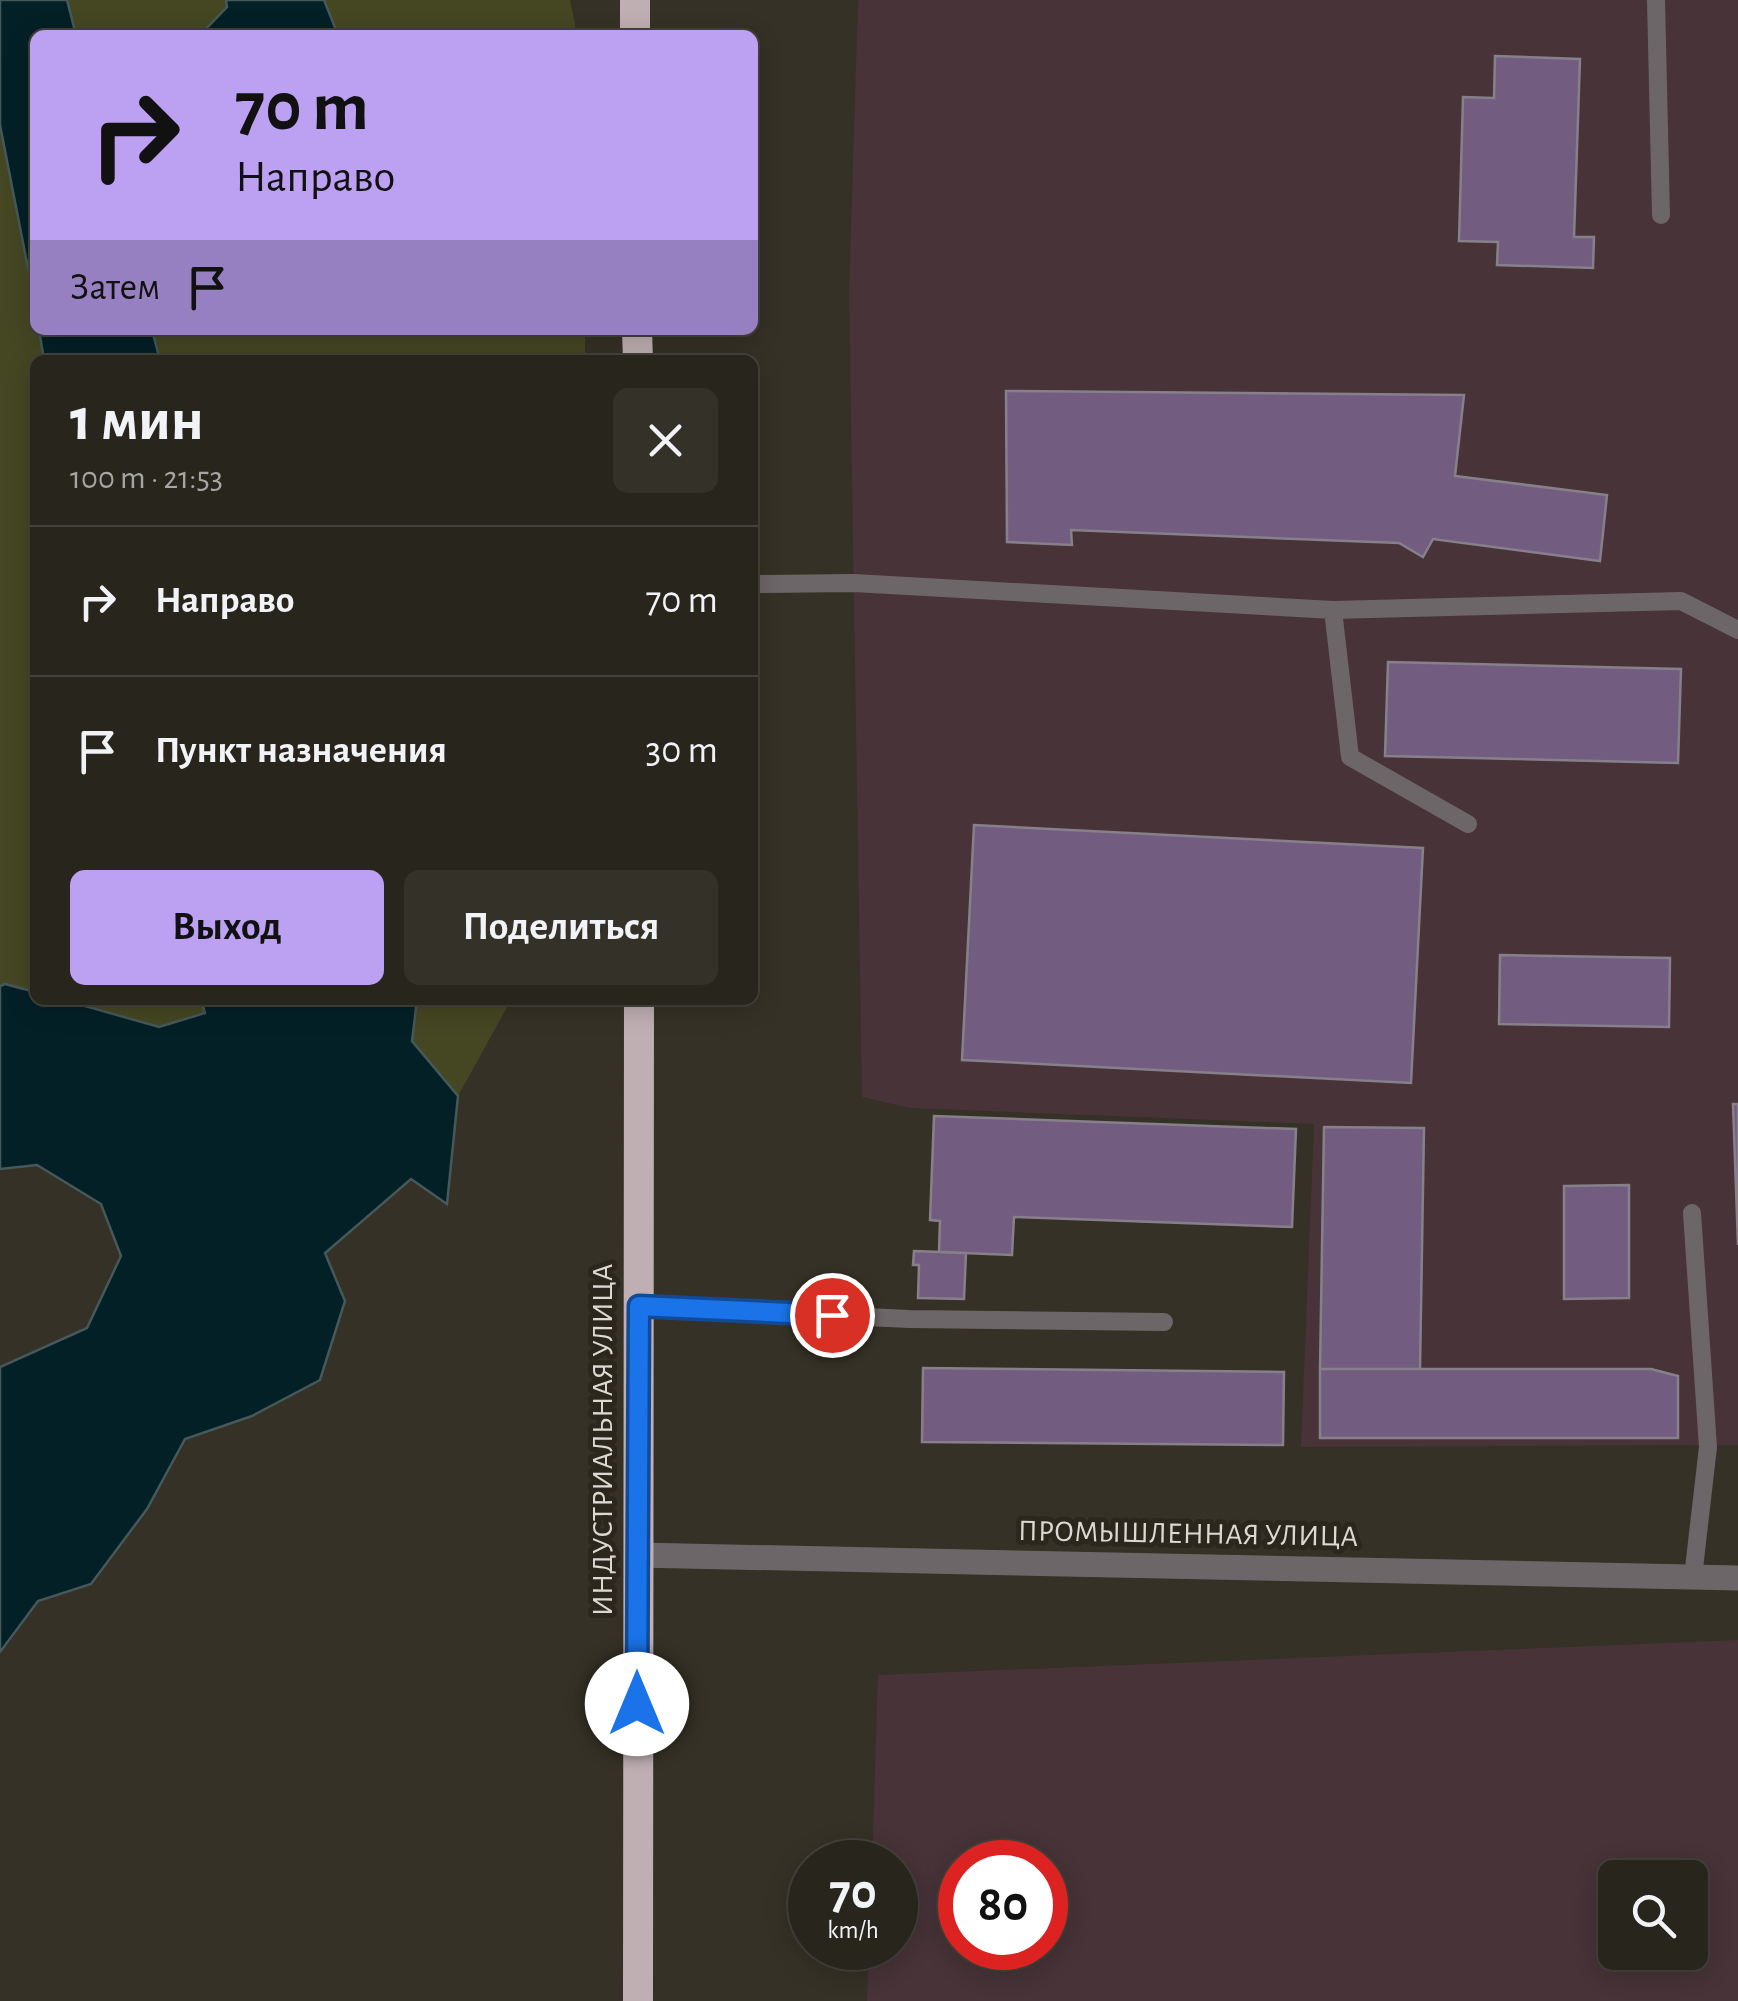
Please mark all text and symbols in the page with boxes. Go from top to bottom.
icon: right [70,70,200,200]
text: 70 m [235,73,369,143]
text: Направо [235,155,395,200]
icon: arrive [180,260,235,315]
text: Затем [70,269,160,307]
button: close [613,388,718,493]
text: 1 мин [70,391,204,451]
text: 100 m · 21:53 [70,462,223,494]
icon: right [70,574,125,629]
text: Направо [155,582,294,620]
text: 70 m [645,582,718,620]
icon: arrive [70,724,125,779]
text: Пункт назначения [155,732,447,770]
text: 30 m [646,732,718,770]
button: Выход [70,870,384,985]
button: Поделиться [404,870,718,985]
street label: ИНДУСТРИАЛЬНАЯ УЛИЦА [588,1264,618,1616]
pin [790,1273,875,1358]
icon: arrive [805,1288,860,1343]
street label: ПРОМЫШЛЕННАЯ УЛИЦА [1018,1516,1358,1552]
position arrow [585,1652,689,1756]
speed limit sign: 80 [938,1840,1068,1970]
map controls [1598,1860,1708,1970]
button: search [1598,1860,1708,1970]
text: 70 [829,1868,877,1918]
text: km/h [827,1918,879,1943]

